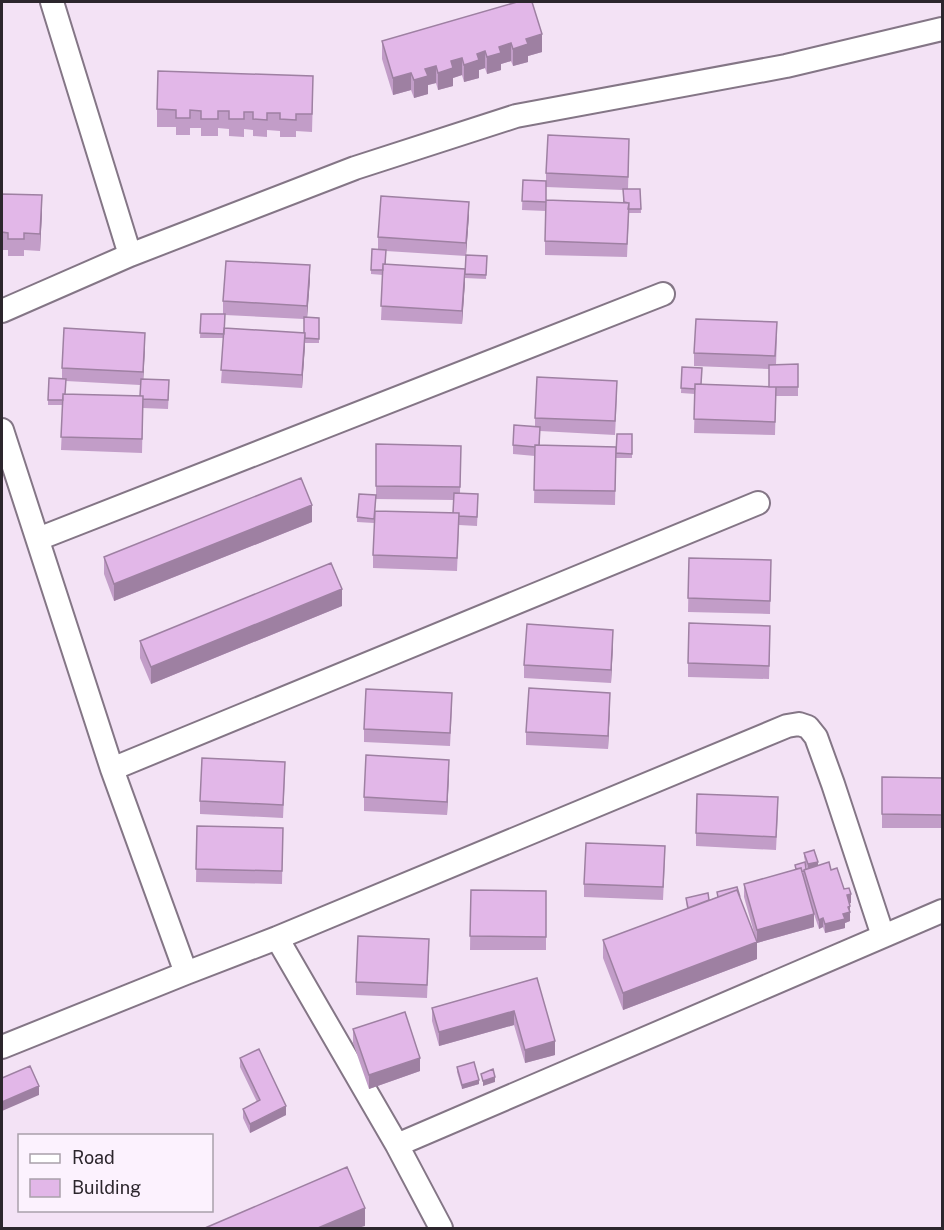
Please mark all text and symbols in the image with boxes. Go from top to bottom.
legend [18,1134,213,1212]
text: Road [72,1147,115,1168]
text: Building [72,1177,141,1198]

